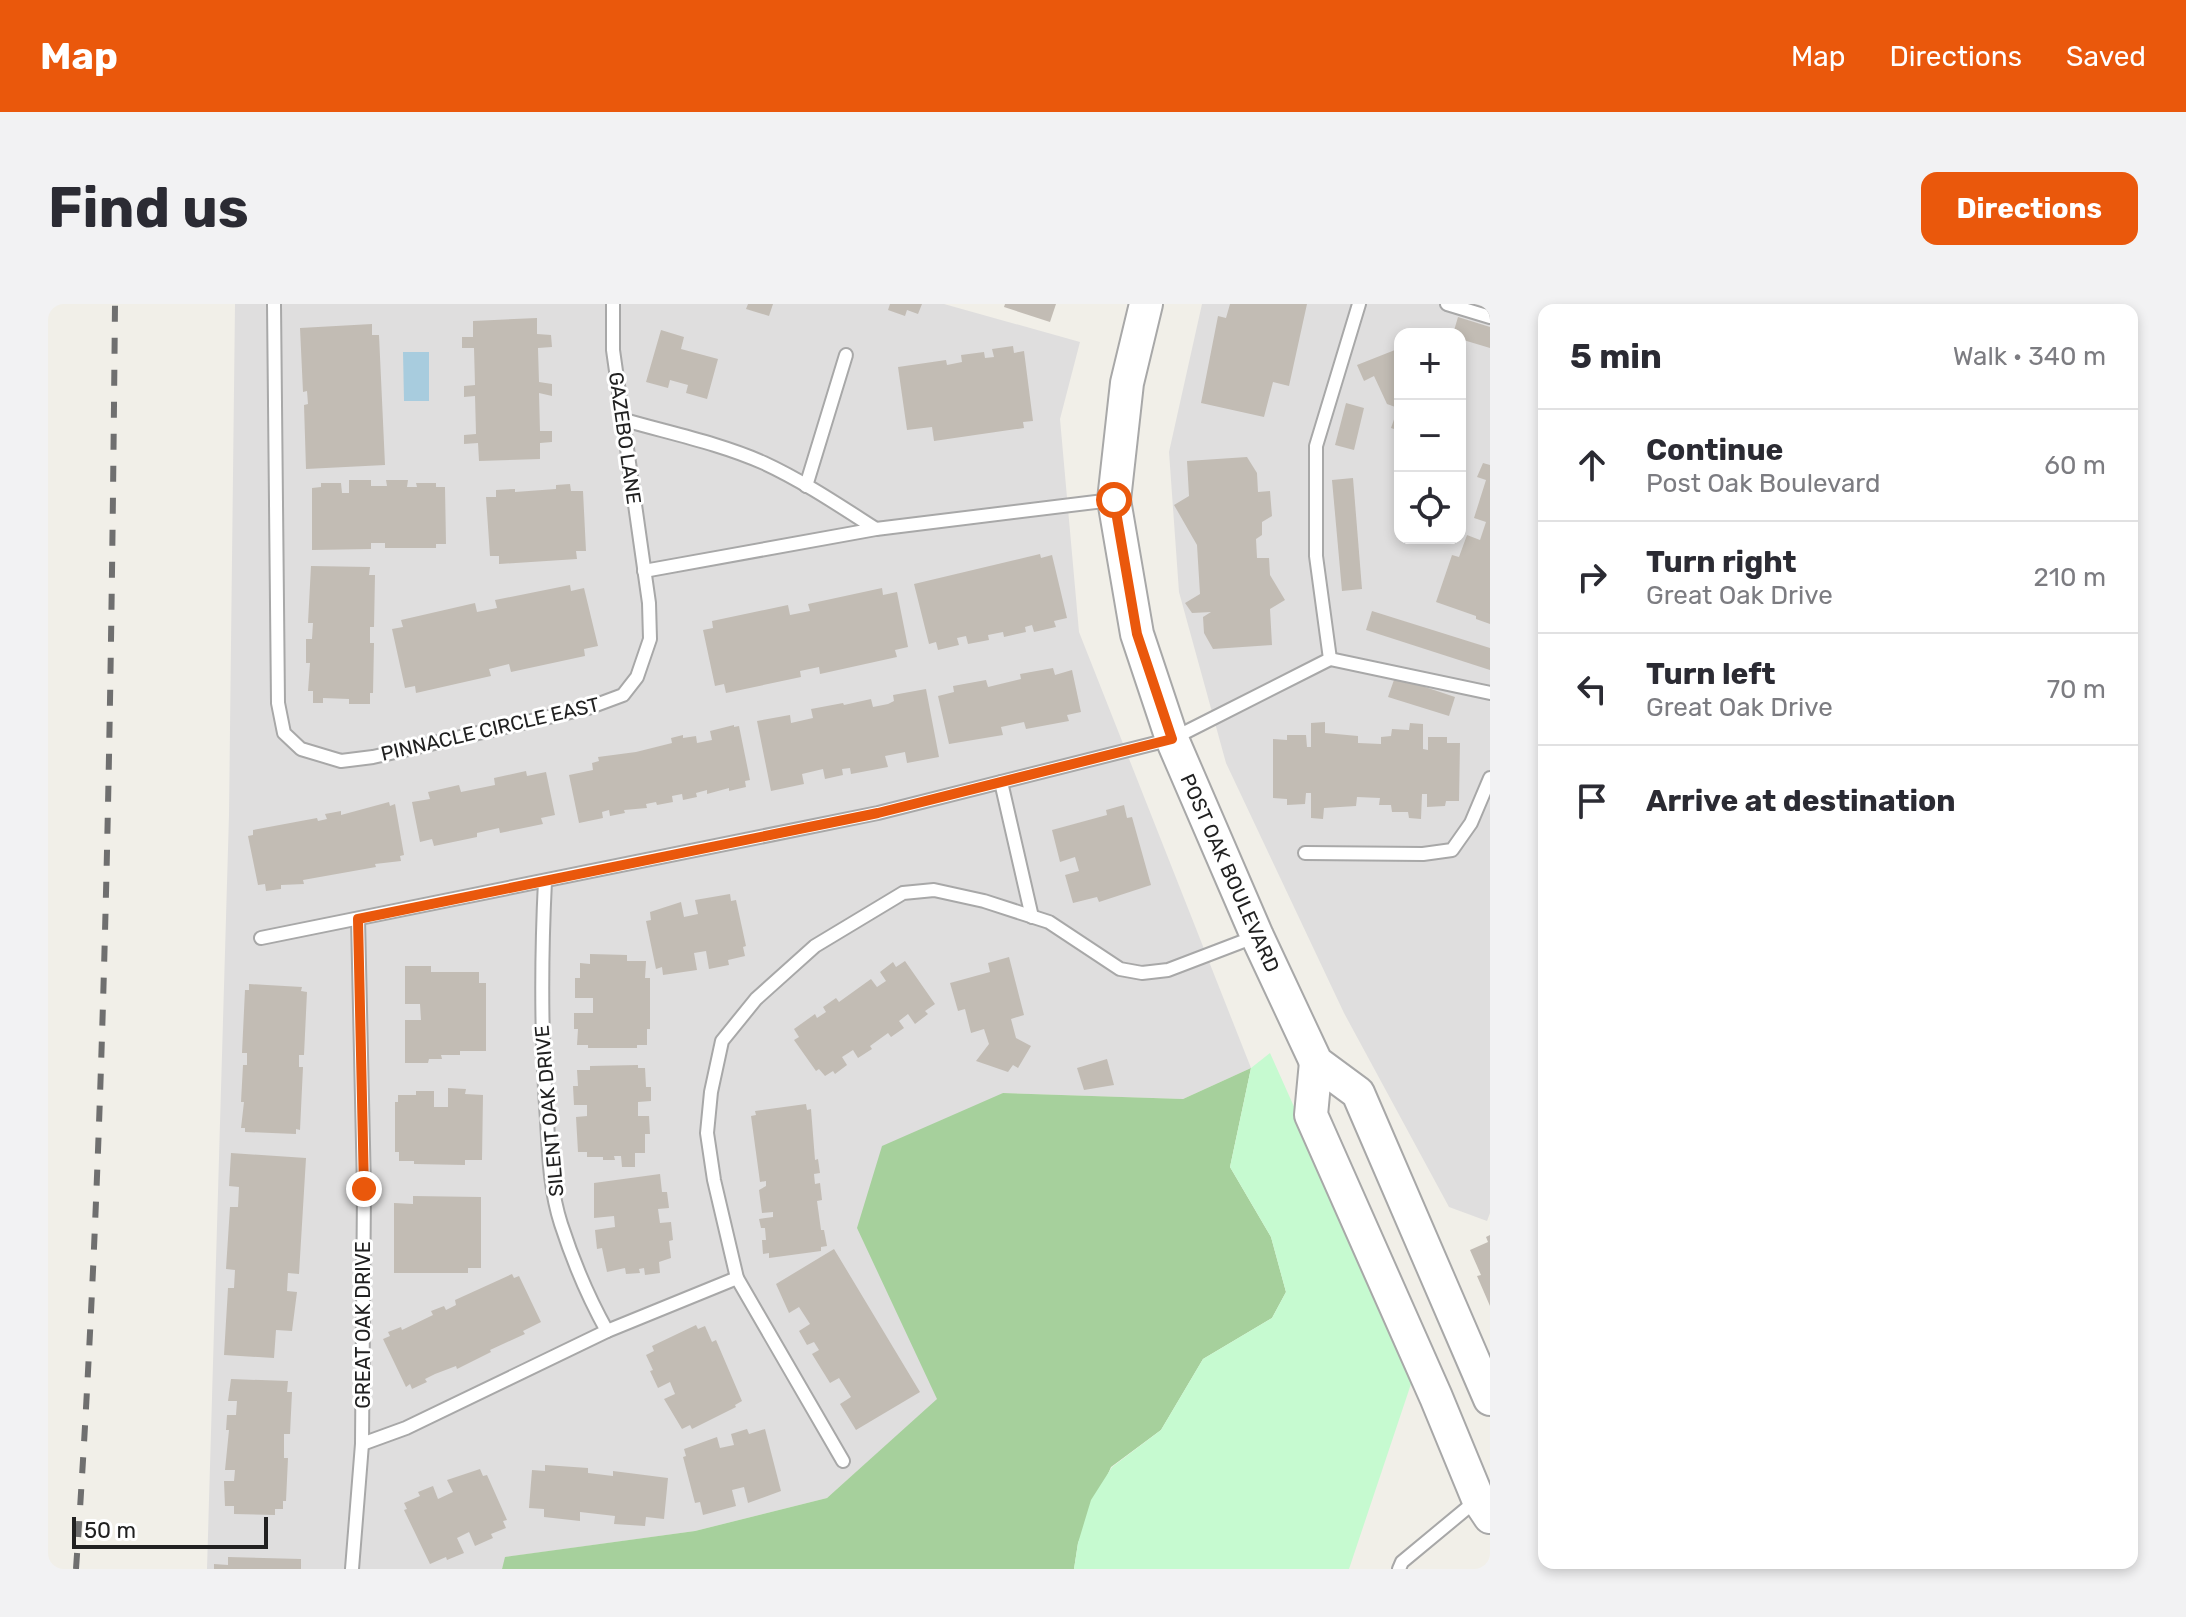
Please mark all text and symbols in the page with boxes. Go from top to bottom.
text: Map [40,33,118,79]
text: Map [1791,40,1845,73]
text: Directions [1889,40,2022,73]
text: Saved [2066,40,2146,73]
button: Directions [1921,172,2138,245]
text: Find us [48,175,249,241]
map controls [1394,328,1466,544]
button: + [1394,328,1466,400]
text: 5 min [1570,336,1662,377]
text: Walk · 340 m [1953,341,2106,372]
street label: GAZEBO LANE [604,370,646,506]
button: − [1394,400,1466,472]
text: Continue [1646,432,1783,468]
icon: ahead [1570,443,1614,487]
text: 60 m [2044,450,2106,481]
text: Post Oak Boulevard [1646,468,1880,499]
button: locate [1394,472,1466,544]
route start [1096,482,1132,518]
text: Turn right [1646,544,1797,580]
icon: right [1570,555,1614,599]
text: 210 m [2034,562,2106,593]
text: Great Oak Drive [1646,580,1833,611]
text: Turn left [1646,656,1776,692]
icon: left [1570,667,1614,711]
text: 70 m [2047,674,2106,705]
street label: PINNACLE CIRCLE EAST [378,692,602,766]
text: Great Oak Drive [1646,692,1833,723]
street label: POST OAK BOULEVARD [1175,770,1285,976]
icon: arrive [1570,779,1614,823]
text: Arrive at destination [1646,783,1956,819]
street label: SILENT OAK DRIVE [530,1024,568,1198]
route end [346,1171,382,1207]
street label: GREAT OAK DRIVE [351,1241,375,1409]
scale bar [72,1513,268,1549]
text: 50 m [84,1517,136,1544]

